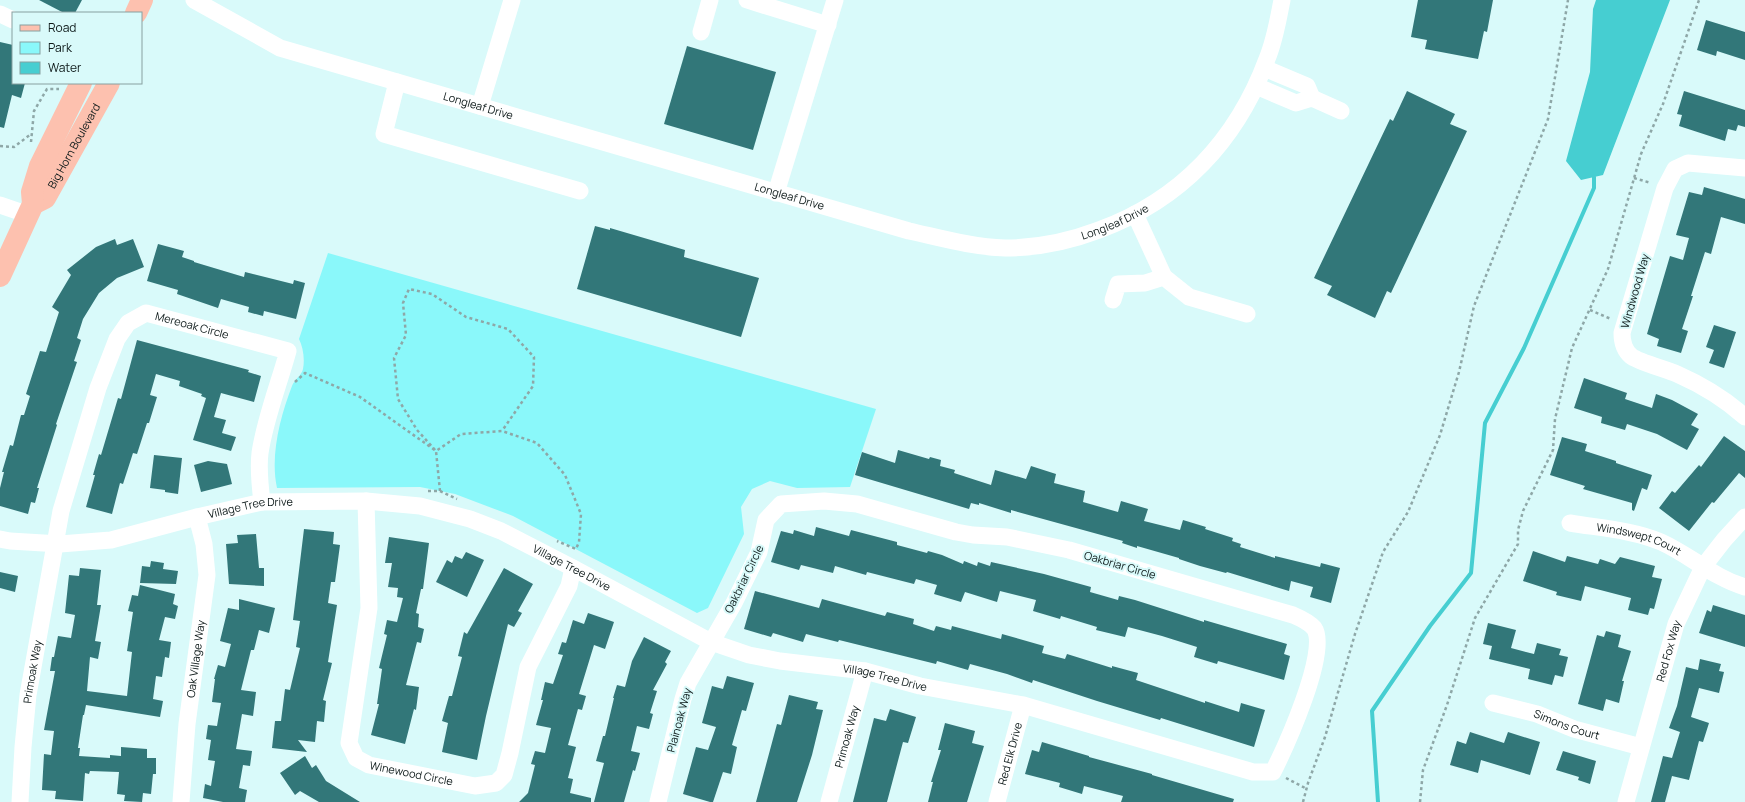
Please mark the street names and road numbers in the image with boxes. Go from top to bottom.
street label: Longleaf Drive [442,88,516,123]
street label: Big Horn Boulevard [44,100,103,191]
street label: Longleaf Drive [753,178,827,213]
street label: Longleaf Drive [1079,200,1152,243]
street label: Windwood Way [1617,252,1652,330]
street label: Mereoak Circle [154,308,231,342]
street label: Village Tree Drive [206,493,294,521]
street label: Windswept Court [1596,519,1684,558]
street label: Village Tree Drive [530,541,614,594]
street label: Oakbriar Circle [721,542,767,615]
street label: Oakbriar Circle [1082,547,1158,582]
street label: Red Fox Way [1652,617,1684,683]
street label: Oak Village Way [183,619,208,699]
street label: Primoak Way [19,638,45,704]
street label: Village Tree Drive [842,660,929,694]
street label: Plainoak Way [663,686,694,754]
street label: Primoak Way [831,703,862,769]
street label: Simons Court [1532,706,1601,743]
street label: Red Elk Drive [994,720,1025,787]
street label: Winewood Circle [368,757,455,789]

